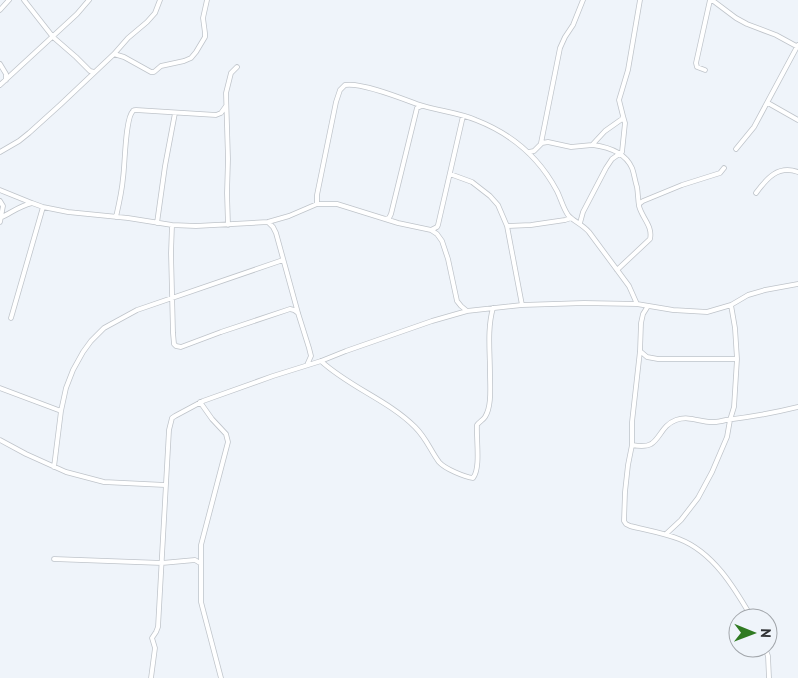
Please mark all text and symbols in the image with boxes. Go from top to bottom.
north arrow [728,608,778,658]
text: N [757,628,775,638]

